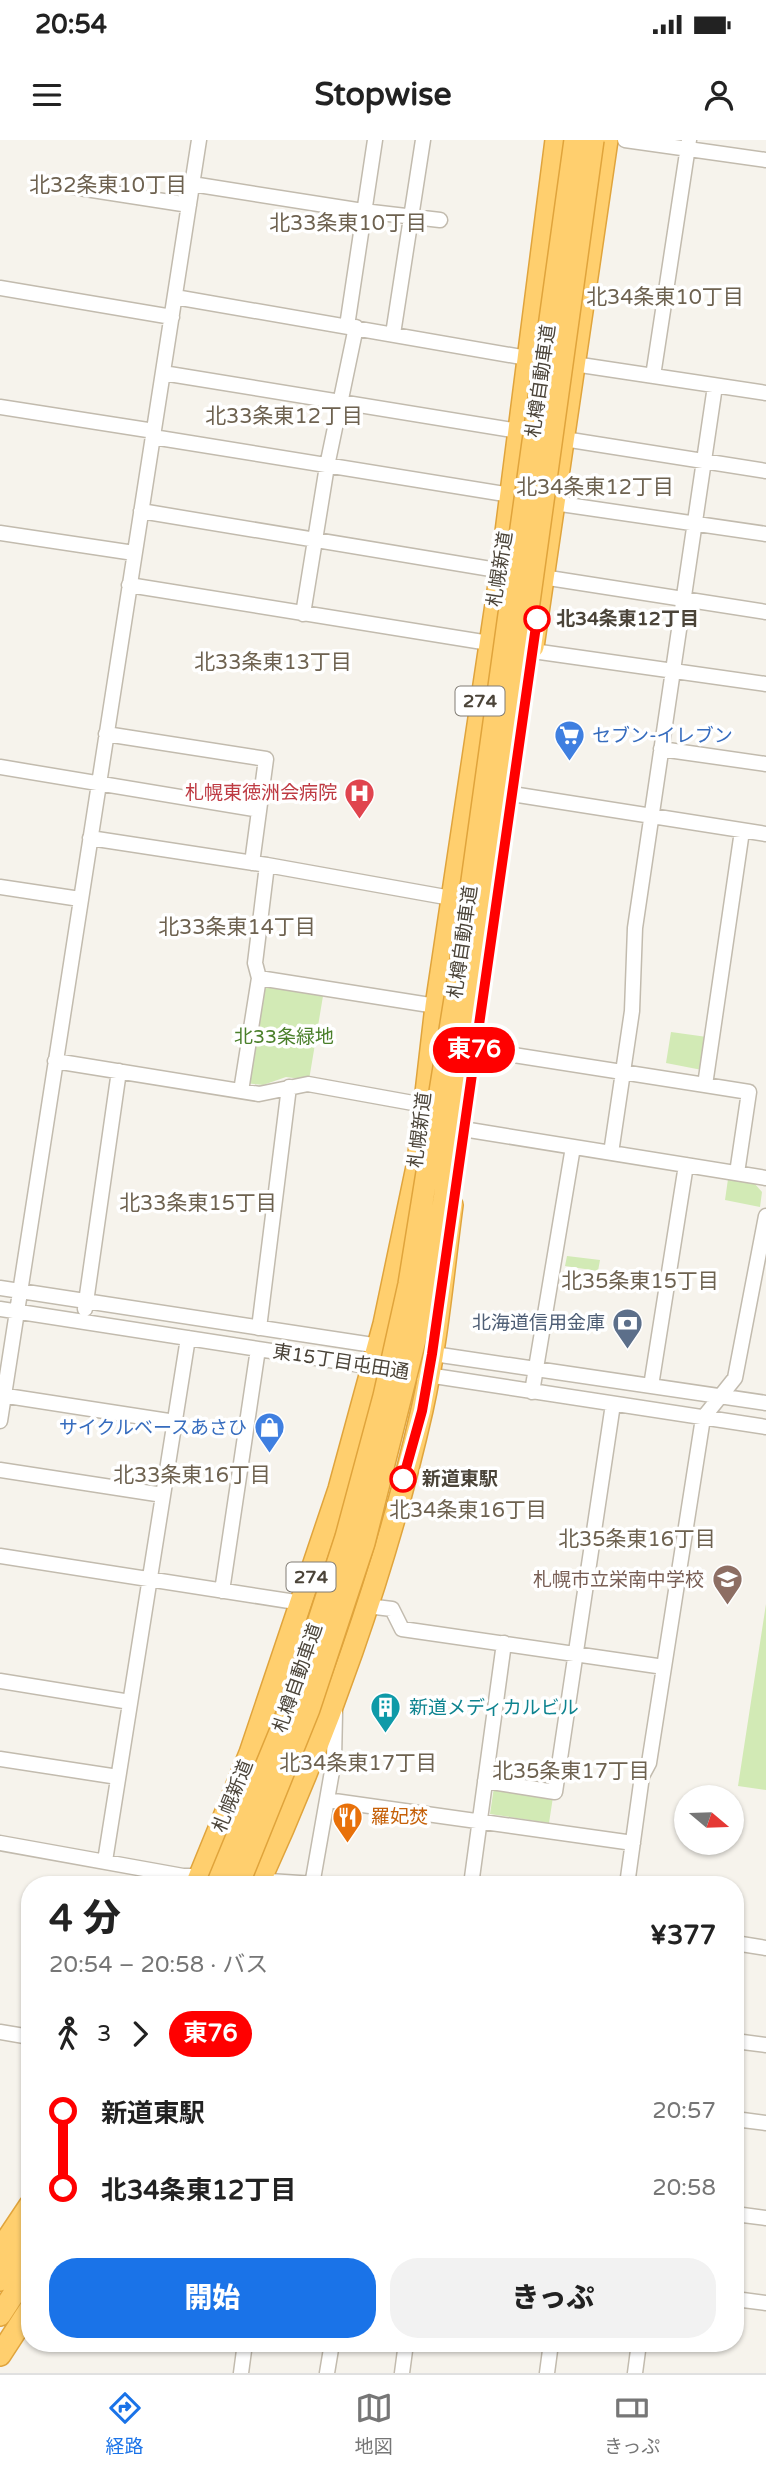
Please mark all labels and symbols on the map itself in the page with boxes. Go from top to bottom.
district label: 北32条東10丁目 [29,173,187,198]
district label: 北33条東10丁目 [269,211,427,236]
district label: 北34条東10丁目 [586,285,744,310]
street label: 札樽自動車道 [522,323,560,439]
district label: 北33条東12丁目 [205,404,363,429]
district label: 北34条東12丁目 [516,475,674,500]
street label: 札幌新道 [483,530,517,608]
marker: 北34条東12丁目 [524,606,550,632]
place label: 北34条東12丁目 [556,608,699,630]
district label: 北33条東13丁目 [194,650,352,675]
road number: 274 [456,686,504,716]
supermarket icon: セブン-イレブン [552,719,586,763]
place label: セブン-イレブン [592,725,733,747]
hospital icon: 札幌東徳洲会病院 [343,776,377,820]
place label: 札幌東徳洲会病院 [185,782,337,804]
street label: 札樽自動車道 [444,884,482,1000]
district label: 北33条東14丁目 [158,915,316,940]
park label: 北33条緑地 [234,1026,334,1048]
line badge: 東76 [434,1027,514,1073]
street label: 札幌新道 [404,1091,436,1169]
district label: 北33条東15丁目 [119,1191,277,1216]
district label: 北35条東15丁目 [561,1269,719,1294]
bank icon: 北海道信用金庫 [611,1306,645,1350]
place label: 北海道信用金庫 [472,1312,605,1334]
street label: 東15丁目屯田通 [271,1340,411,1384]
shop icon: サイクルベースあさひ [253,1411,287,1455]
place label: サイクルベースあさひ [59,1417,247,1439]
district label: 北33条東16丁目 [113,1463,271,1488]
marker: 新道東駅 [390,1466,416,1492]
place label: 新道東駅 [422,1468,498,1490]
district label: 北34条東16丁目 [389,1498,547,1523]
district label: 北35条東16丁目 [558,1527,716,1552]
road number: 274 [286,1562,336,1592]
school or university icon: 札幌市立栄南中学校 [710,1563,744,1607]
place label: 札幌市立栄南中学校 [533,1569,704,1591]
street label: 札樽自動車道 [269,1621,327,1735]
building icon: 新道メディカルビル [369,1691,403,1735]
place label: 新道メディカルビル [409,1697,579,1719]
district label: 北34条東17丁目 [279,1751,437,1776]
street label: 札幌新道 [209,1757,257,1835]
district label: 北35条東17丁目 [492,1759,650,1784]
north arrow [674,1785,744,1855]
restaurant icon: 羅妃焚 [331,1800,365,1844]
place label: 羅妃焚 [371,1806,428,1828]

